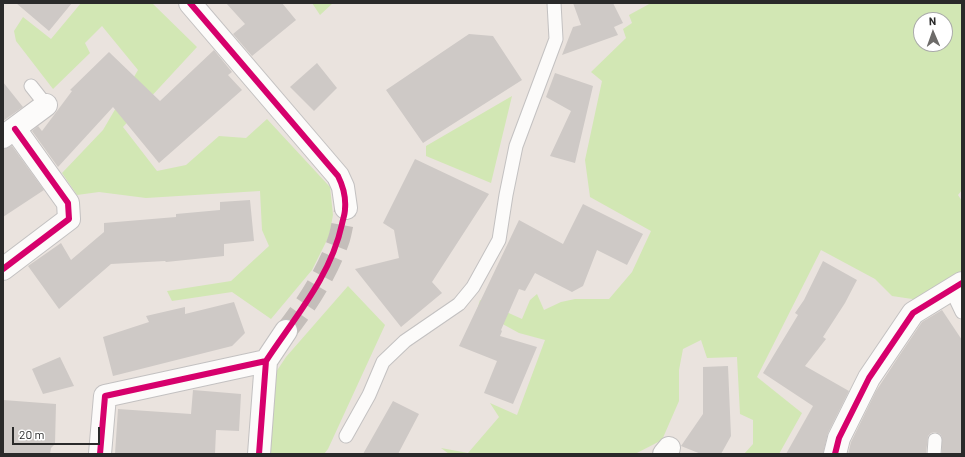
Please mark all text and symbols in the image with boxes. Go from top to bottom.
north arrow [913,12,953,52]
text: N [929,14,936,27]
scale bar [14,419,102,445]
text: 20 m [19,427,45,441]

